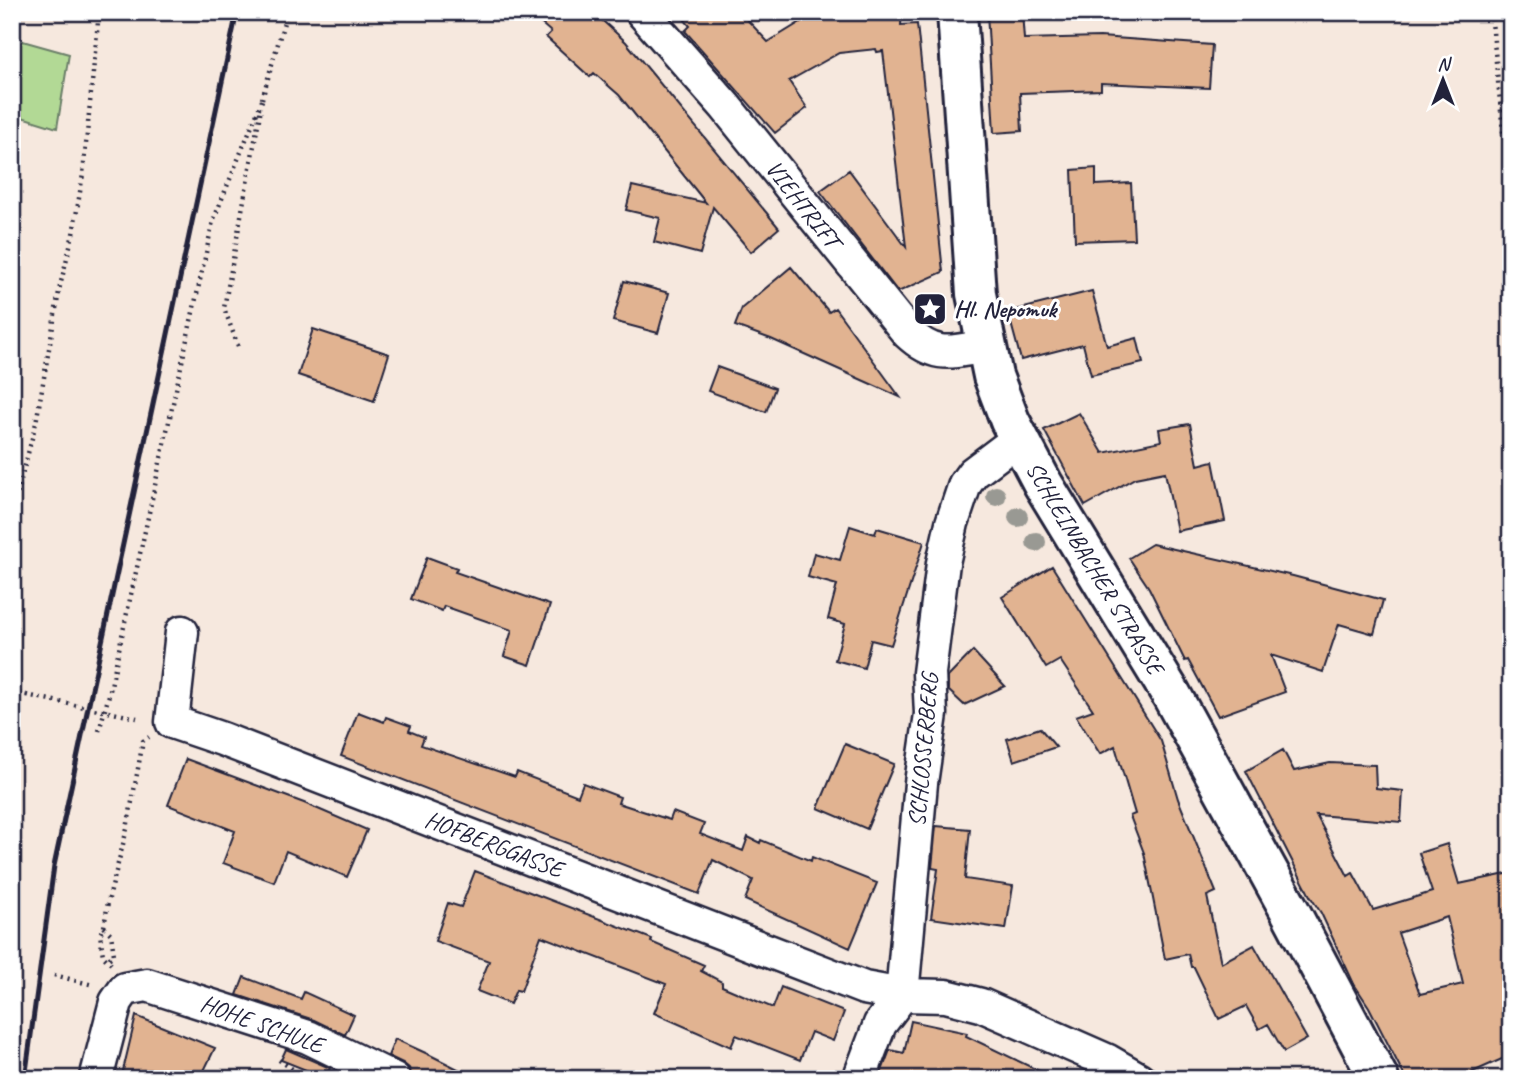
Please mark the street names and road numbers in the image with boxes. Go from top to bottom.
street label: VIEHTRIFT [759,154,850,259]
street label: SCHLEINBACHER STRASSE [1020,456,1172,682]
street label: SCHLOSSERBERG [901,670,945,828]
street label: HOFBERGGASSE [421,804,570,885]
street label: HOHE SCHULE [197,988,330,1061]

